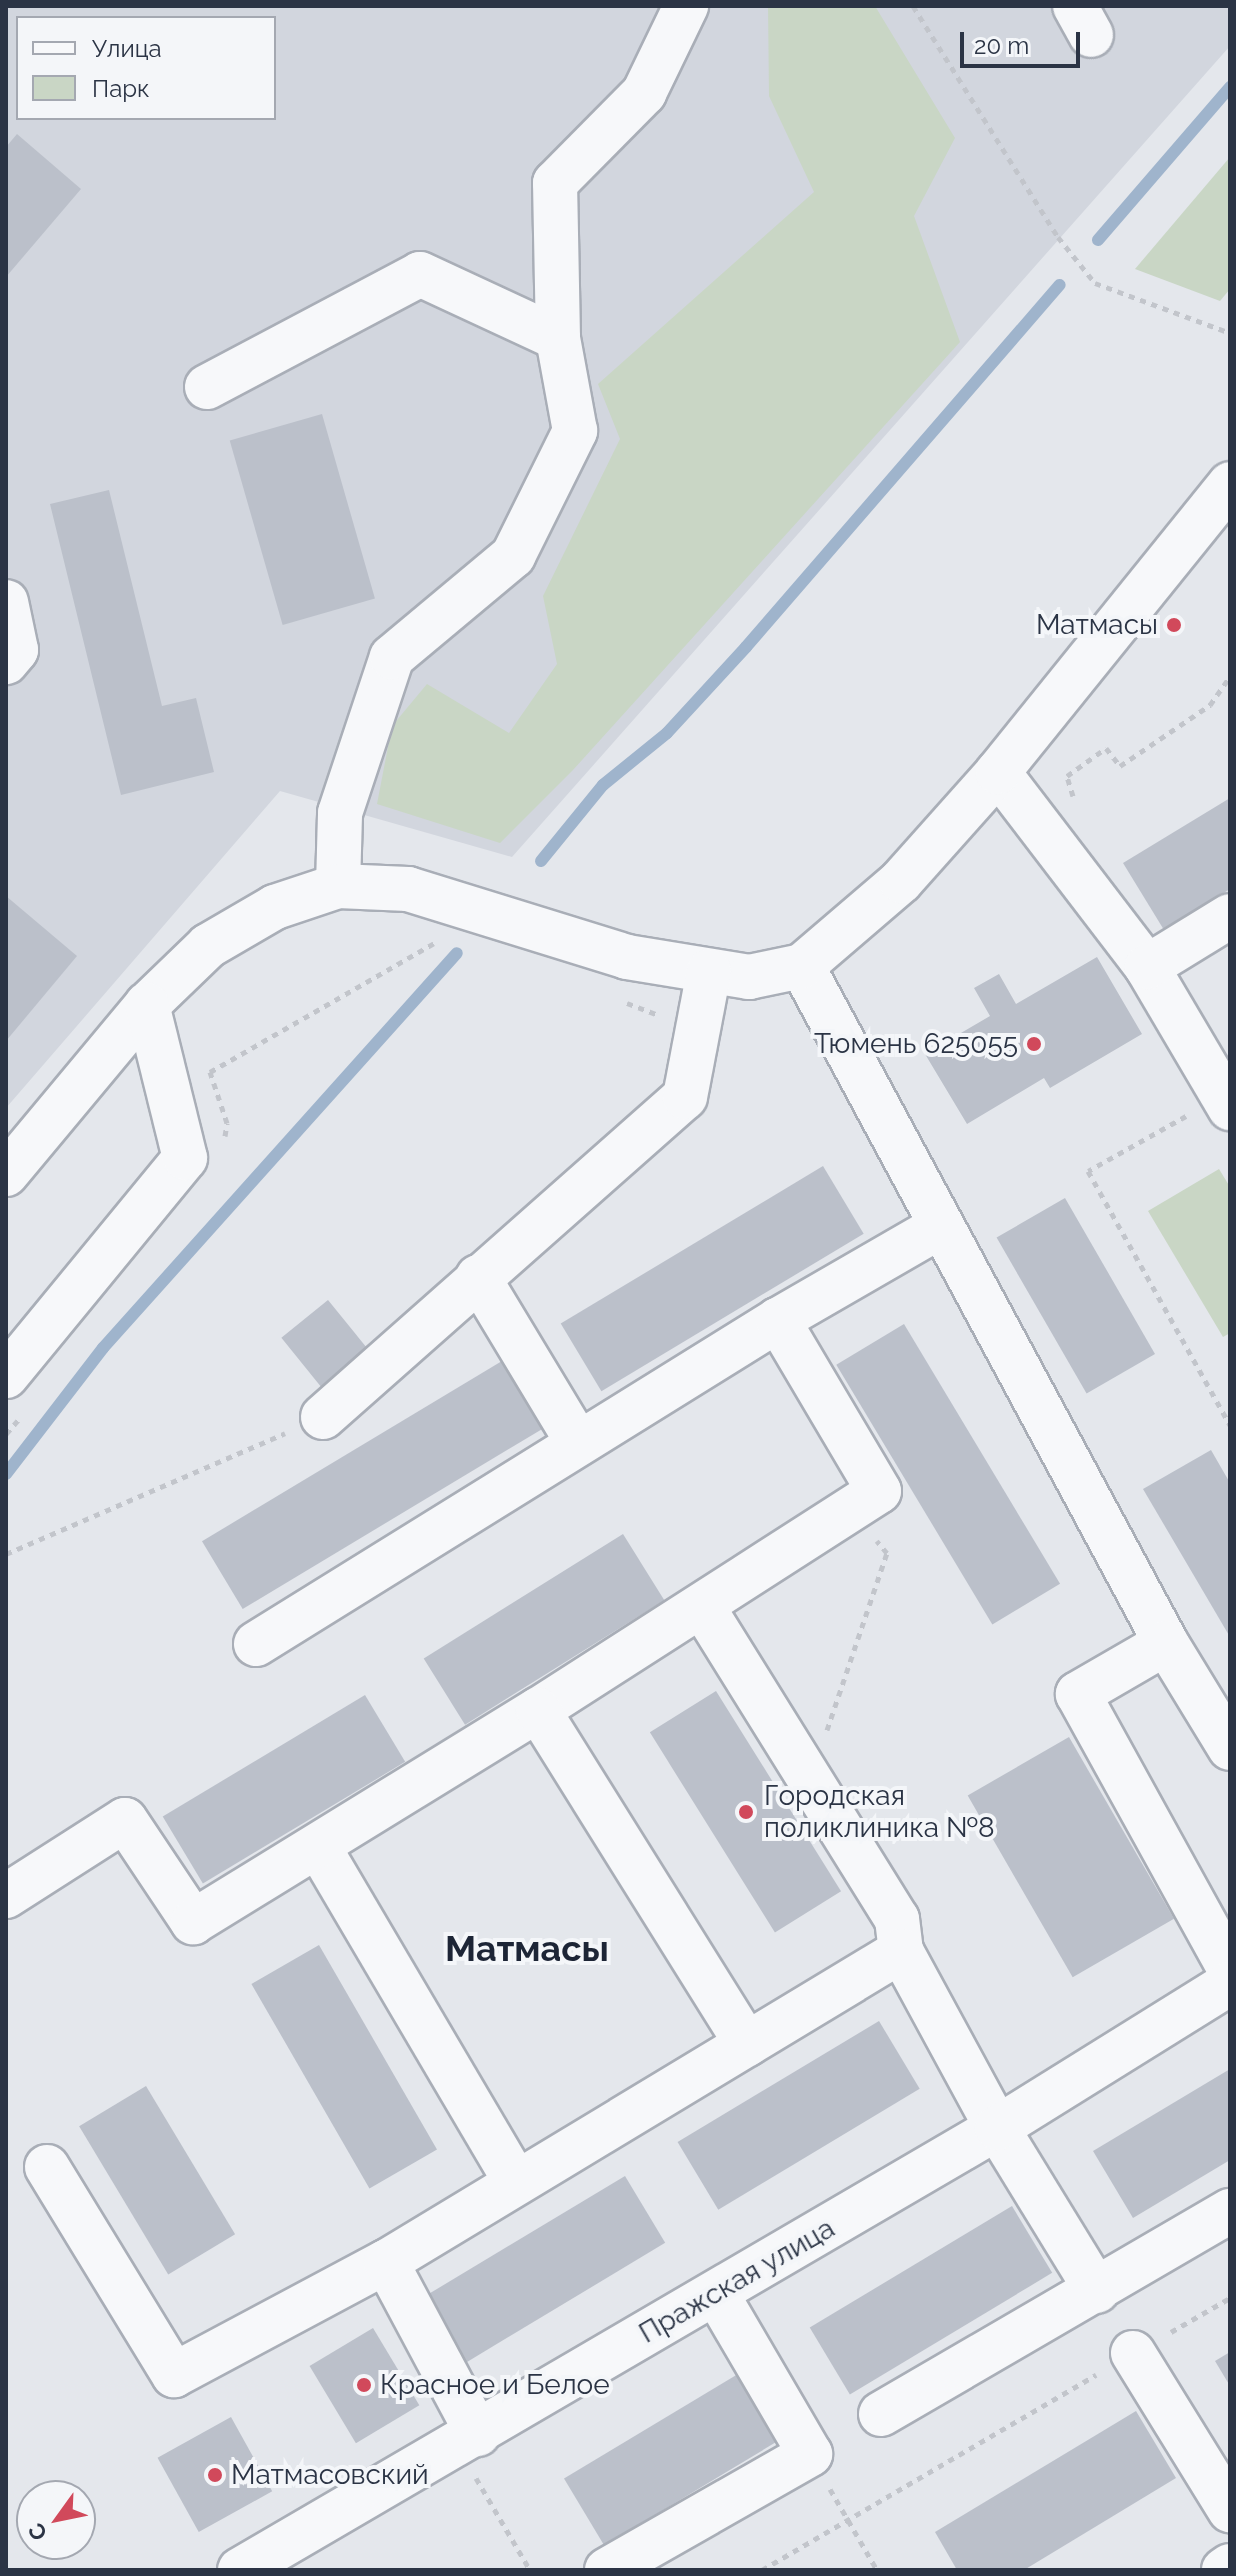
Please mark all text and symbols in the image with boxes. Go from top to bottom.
legend [16,16,276,120]
scale bar [964,16,1084,66]
text: 20 m [974,31,1029,60]
text: Улица [92,34,162,63]
text: Парк [92,74,150,103]
place label: Матмасы [1036,608,1158,642]
marker: Матмасы [1165,616,1183,634]
place label: Тюмень 625055 [814,1027,1018,1061]
marker: Тюмень 625055 [1025,1035,1043,1053]
place label: Городская поликлиника №8 [764,1779,995,1845]
marker: Городская поликлиника №8 [735,1801,757,1823]
district label: Матмасы [445,1927,609,1971]
street label: Пражская улица [633,2211,841,2351]
place label: Красное и Белое [380,2368,610,2402]
marker: Красное и Белое [355,2376,373,2394]
place label: Матмасовский [231,2458,429,2492]
marker: Матмасовский [206,2466,224,2484]
north arrow [16,2480,96,2560]
text: С [23,2519,53,2545]

